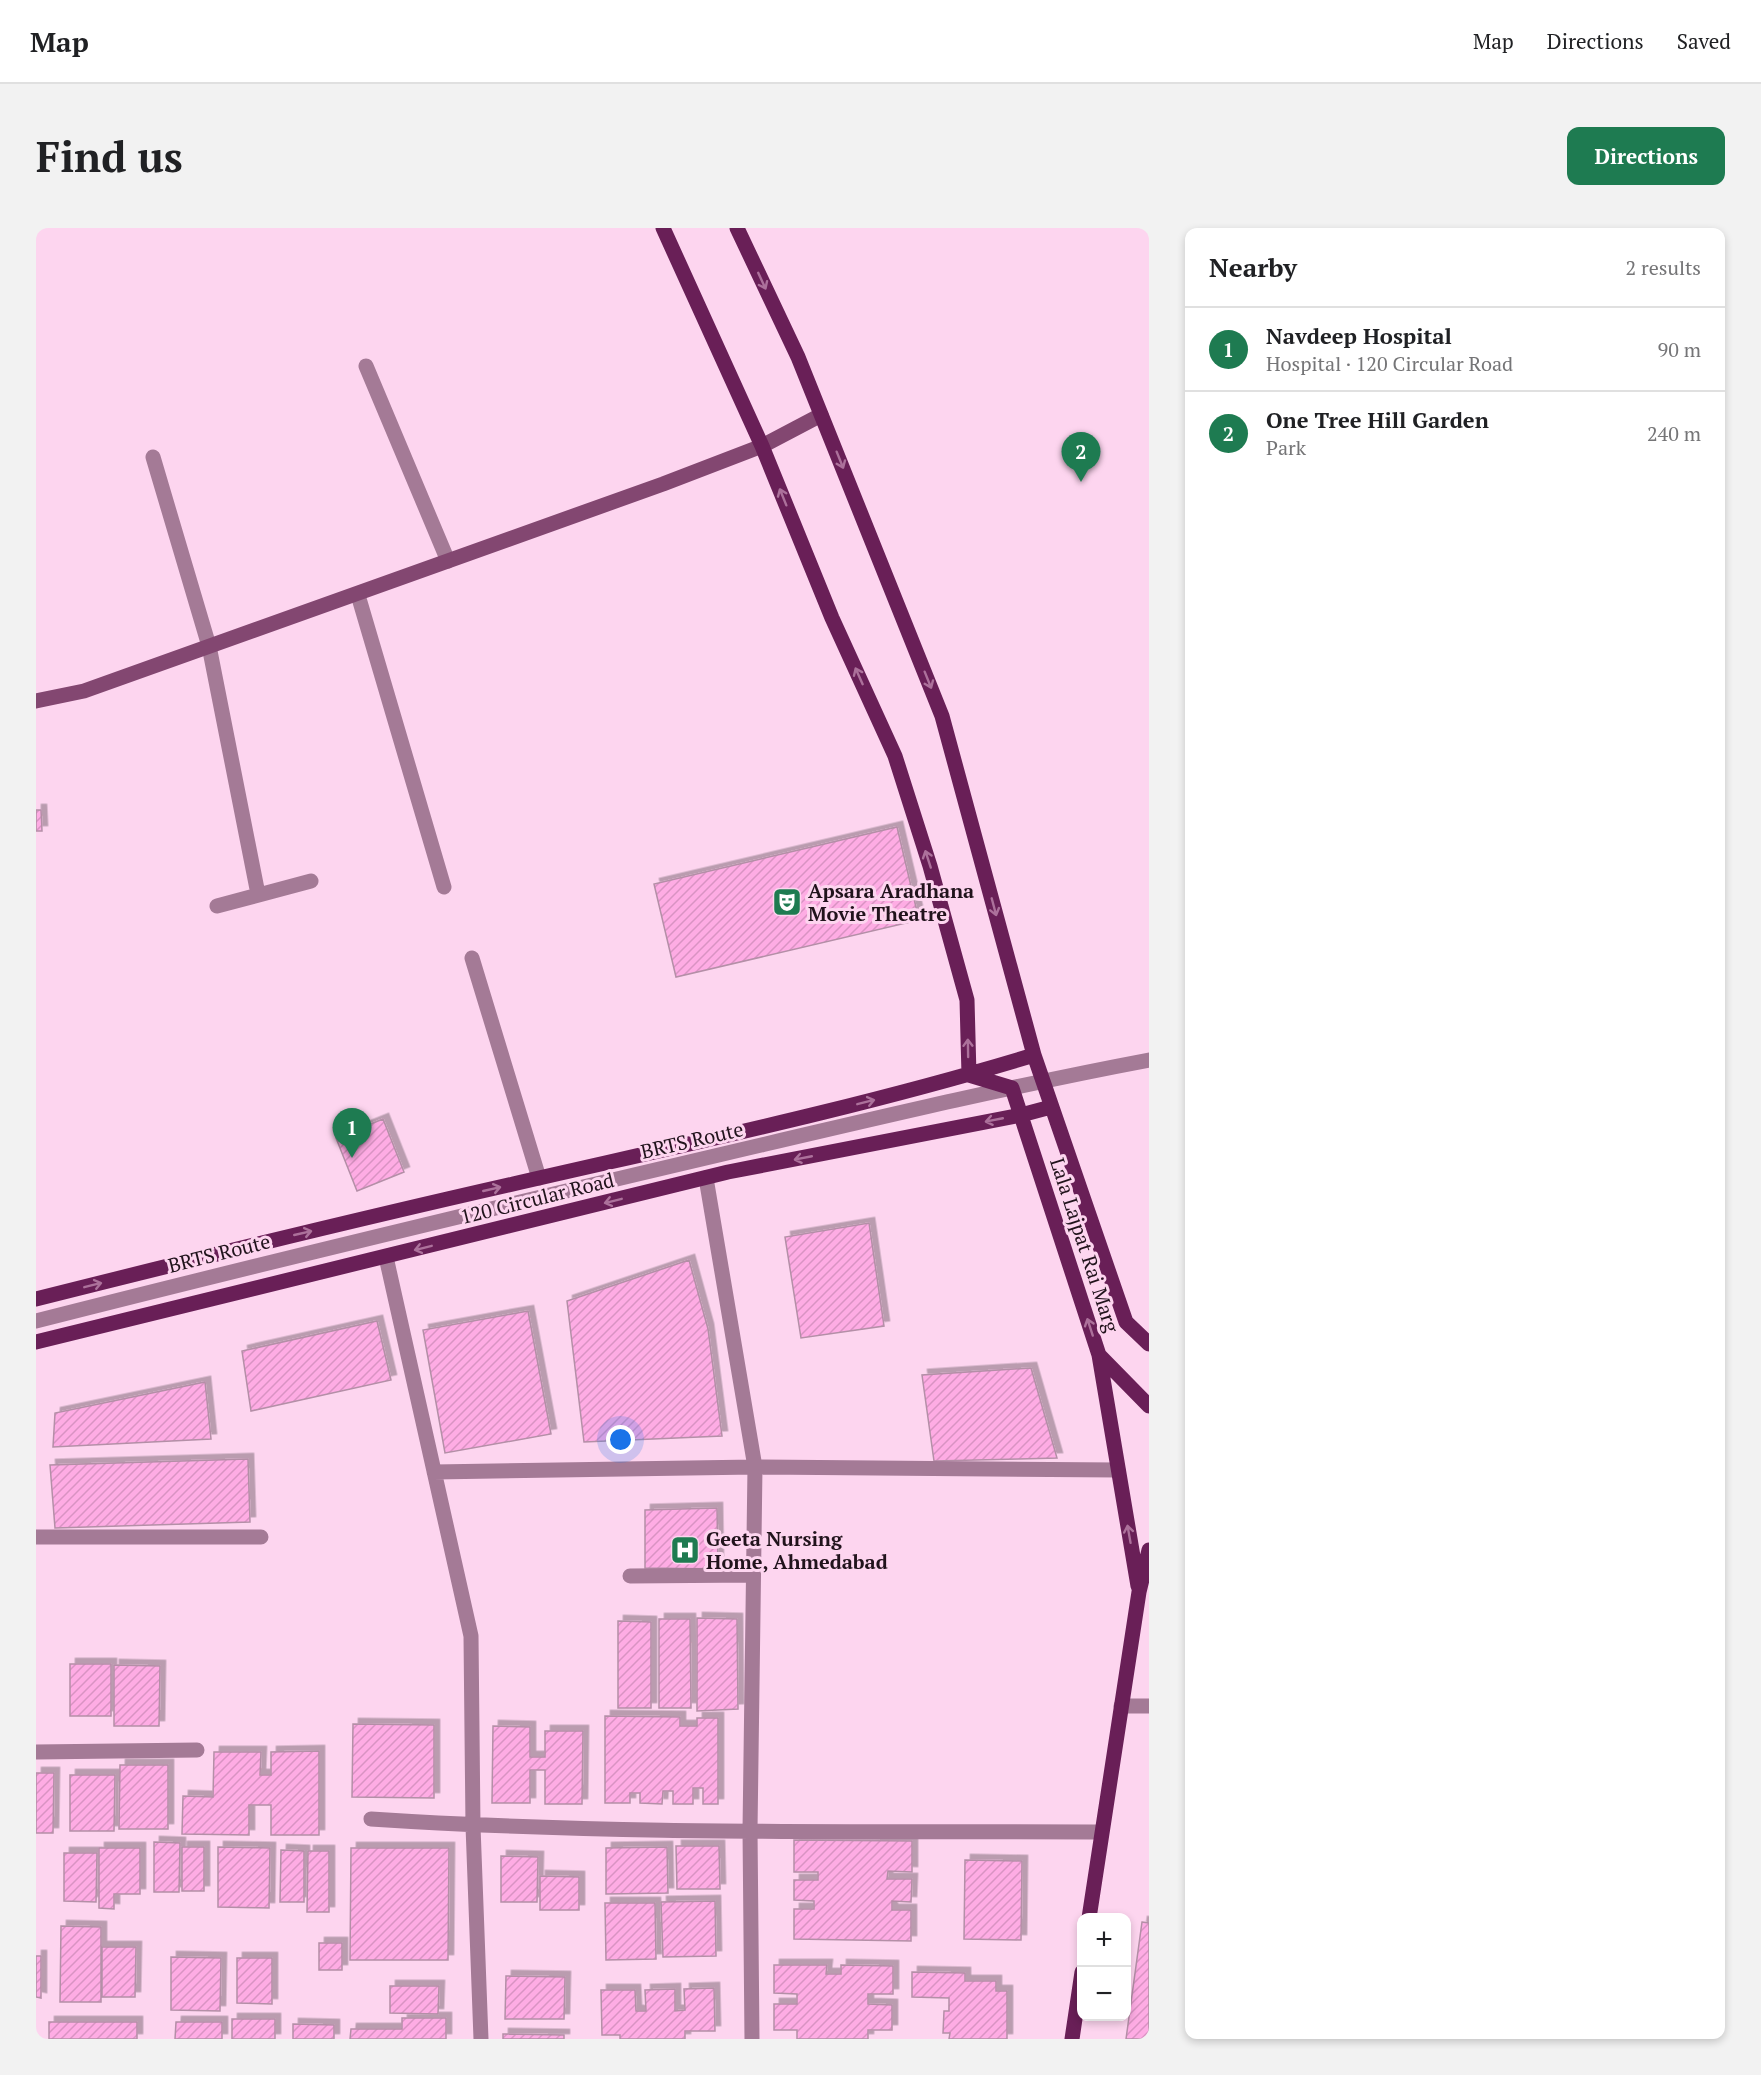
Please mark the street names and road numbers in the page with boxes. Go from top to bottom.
street label: BRTS Route [638,1115,746,1165]
street label: Lala Lajpat Rai Marg [1044,1154,1126,1336]
street label: 120 Circular Road [457,1166,617,1230]
street label: BRTS Route [165,1227,273,1279]

